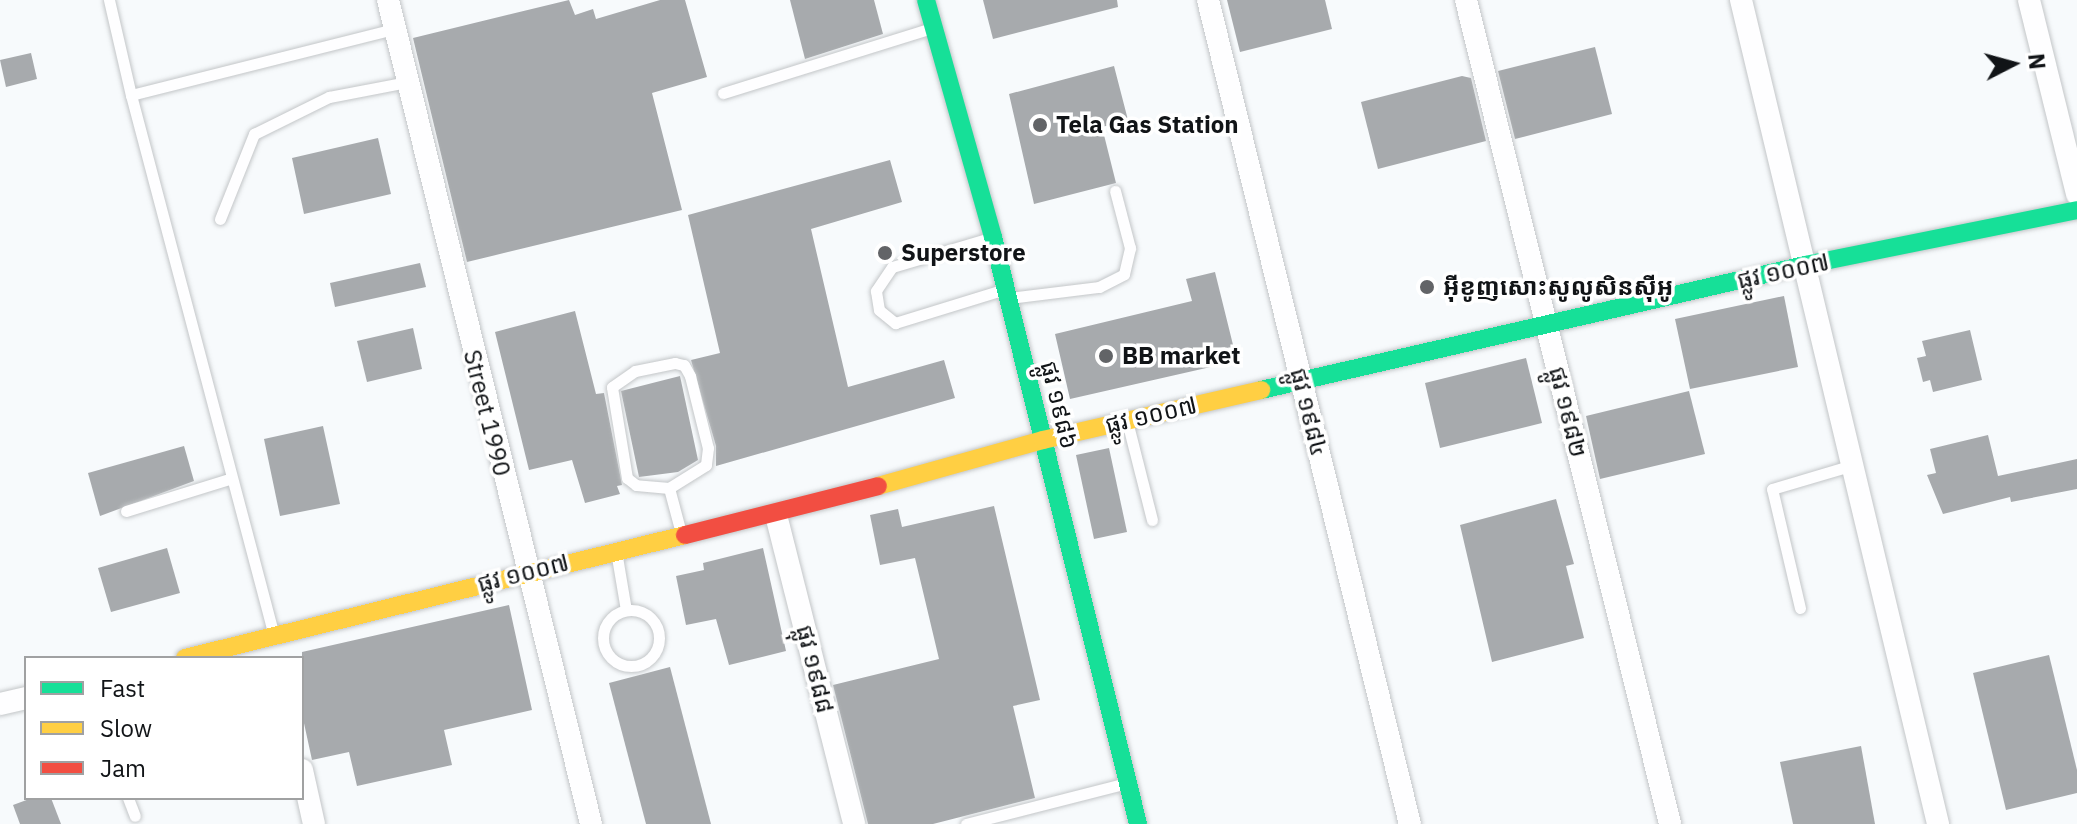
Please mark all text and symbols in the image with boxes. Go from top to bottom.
north arrow [1973,24,2053,104]
text: N [2022,52,2053,71]
place label: Tela Gas Station [1056,111,1239,139]
marker: Tela Gas Station [1031,116,1049,134]
place label: Superstore [901,239,1026,267]
marker: Superstore [876,244,894,262]
street label: ផ្លូវ ១០០៧ [1734,247,1832,295]
place label: អ៊ីខូញសោះសូលូសិនស៊ីអូ [1443,273,1673,301]
marker: អ៊ីខូញសោះសូលូសិនស៊ីអូ [1418,278,1436,296]
place label: BB market [1122,342,1240,370]
street label: Street 1990 [457,347,517,479]
marker: BB market [1097,347,1115,365]
street label: ផ្លូវ ១៩៨៦ [1034,358,1084,452]
street label: ផ្លូវ ១៩៨២ [1543,364,1593,460]
street label: ផ្លូវ ១៩៨៤ [1284,365,1334,459]
street label: ផ្លូវ ១០០៧ [1102,390,1200,440]
street label: ផ្លូវ ១០០៧ [474,548,572,598]
street label: ផ្លុវ ១៩៨៨ [790,622,840,716]
legend [24,656,304,800]
text: Fast [100,672,145,704]
text: Slow [100,712,152,744]
text: Jam [100,752,146,784]

